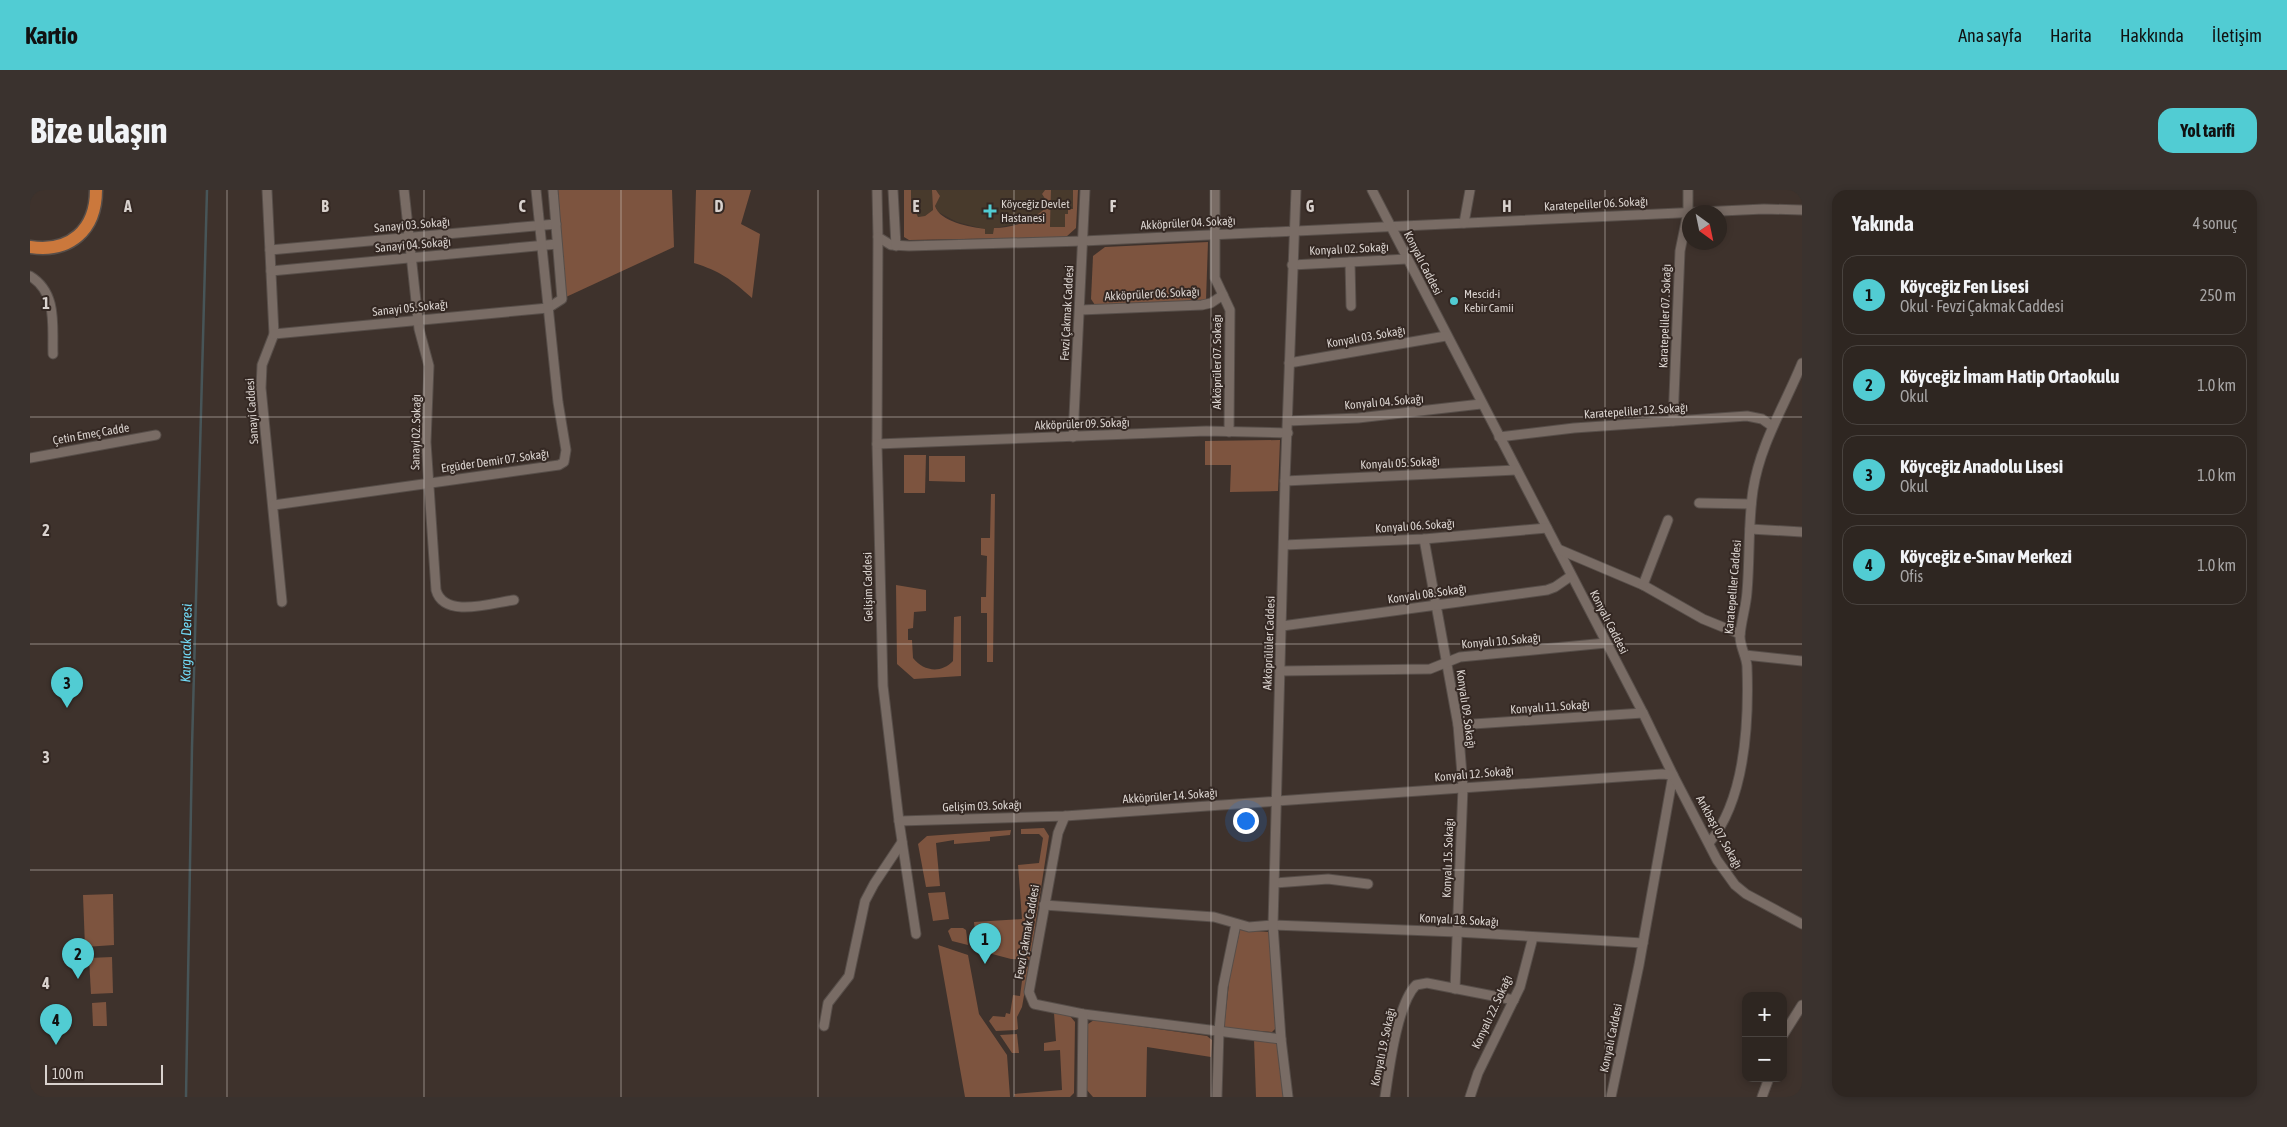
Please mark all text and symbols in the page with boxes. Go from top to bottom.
text: Kartio [25,22,78,49]
text: Ana sayfa [1958,25,2022,46]
text: Harita [2050,25,2092,46]
text: Hakkında [2120,25,2184,46]
text: İletişim [2212,25,2262,46]
button: Yol tarifi [2158,108,2257,153]
text: Bize ulaşın [30,110,167,150]
street label: Karatepeliler 06. Sokağı [1544,194,1648,214]
text: A [123,197,132,215]
text: B [321,197,329,215]
text: C [518,197,526,215]
text: D [715,197,724,215]
text: E [913,197,920,215]
place label: Köyceğiz Devlet Hastanesi [1001,197,1070,225]
text: F [1110,197,1117,215]
text: G [1306,197,1315,215]
text: H [1502,197,1512,215]
marker: Köyceğiz Devlet Hastanesi [983,204,997,218]
north arrow [1682,205,1727,250]
text: Yakında [1852,211,1914,235]
street label: Akköprüler 04. Sokağı [1140,214,1236,232]
text: 4 sonuç [2193,214,2237,232]
street label: Sanayi 03. Sokağı [374,215,450,235]
street label: Konyalı Caddesi [1401,229,1445,297]
street label: Sanayi 04. Sokağı [375,235,451,255]
street label: Konyalı 02. Sokağı [1309,240,1389,258]
street label: Karatepeliler 07. Sokağı [1656,264,1674,368]
street label: Fevzi Çakmak Caddesi [1058,265,1076,361]
text: Köyceğiz Fen Lisesi [1900,275,2029,297]
street label: Akköprüler 06. Sokağı [1104,285,1200,303]
text: 1 [1865,286,1873,304]
text: 250 m [2200,286,2236,304]
place label: Mescid-i Kebir Camii [1464,287,1514,315]
text: 1 [42,294,50,312]
marker: Mescid-i Kebir Camii [1448,295,1460,307]
street label: Sanayi 05. Sokağı [372,297,448,319]
text: Okul · Fevzi Çakmak Caddesi [1900,297,2064,315]
street label: Akköprüler 07. Sokağı [1210,314,1224,410]
street label: Konyalı 03. Sokağı [1326,323,1406,351]
text: Köyceğiz İmam Hatip Ortaokulu [1900,365,2119,387]
text: 2 [1865,376,1873,394]
text: 1.0 km [2197,376,2236,394]
street label: Sanayi Caddesi [243,378,261,444]
text: Okul [1900,387,1928,405]
street label: Konyalı 04. Sokağı [1344,392,1424,412]
street label: Sanayi 02. Sokağı [408,394,424,470]
street label: Karatepeliler 12. Sokağı [1584,400,1688,422]
street label: Akköprüler 09. Sokağı [1034,415,1130,433]
street label: Çetin Emeç Cadde [52,420,130,448]
street label: Ergüder Demir 07. Sokağı [440,446,550,476]
street label: Konyalı 05. Sokağı [1360,454,1440,472]
text: Köyceğiz Anadolu Lisesi [1900,455,2063,477]
text: 3 [1865,466,1873,484]
text: 1.0 km [2197,466,2236,484]
text: Okul [1900,477,1928,495]
street label: Konyalı 06. Sokağı [1375,516,1455,536]
text: 2 [42,521,50,539]
street label: Karatepeliler Caddesi [1722,539,1744,635]
text: Köyceğiz e-Sınav Merkezi [1900,545,2072,567]
street label: Gelişim Caddesi [860,552,876,622]
text: 4 [1865,556,1873,574]
text: 1.0 km [2197,556,2236,574]
text: Ofis [1900,567,1923,585]
street label: Konyalı 08. Sokağı [1387,582,1467,606]
street label: Konyalı Caddesi [1587,588,1631,656]
street label: Akköprülüler Caddesi [1260,596,1278,690]
water label: Kargıcak Deresi [177,603,195,683]
street label: Konyalı 10. Sokağı [1461,631,1541,651]
pin: 3 [51,667,83,708]
street label: Konyalı 09. Sokağı [1454,669,1478,749]
street label: Konyalı 11. Sokağı [1510,697,1590,717]
text: 3 [42,748,50,766]
street label: Konyalı 12. Sokağı [1434,764,1514,784]
street label: Akköprüler 14. Sokağı [1122,786,1218,806]
street label: Arıkbaşı 07. Sokağı [1693,793,1745,871]
street label: Gelişim 03. Sokağı [942,798,1022,814]
your location [1233,808,1259,834]
street label: Konyalı 15. Sokağı [1440,818,1456,898]
street label: Fevzi Çakmak Caddesi [1012,884,1042,980]
street label: Konyalı 18. Sokağı [1419,911,1499,929]
pin: 1 [969,923,1001,964]
pin: 2 [62,938,94,979]
street label: Konyalı 22. Sokağı [1469,973,1515,1051]
text: 4 [41,974,50,992]
map controls [1742,992,1787,1082]
button: + [1742,992,1787,1037]
street label: Konyalı Caddesi [1597,1002,1625,1074]
pin: 4 [40,1004,72,1045]
street label: Konyalı 19. Sokağı [1368,1007,1398,1087]
button: − [1742,1037,1787,1082]
scale bar [45,1062,162,1085]
text: 100 m [52,1066,84,1082]

